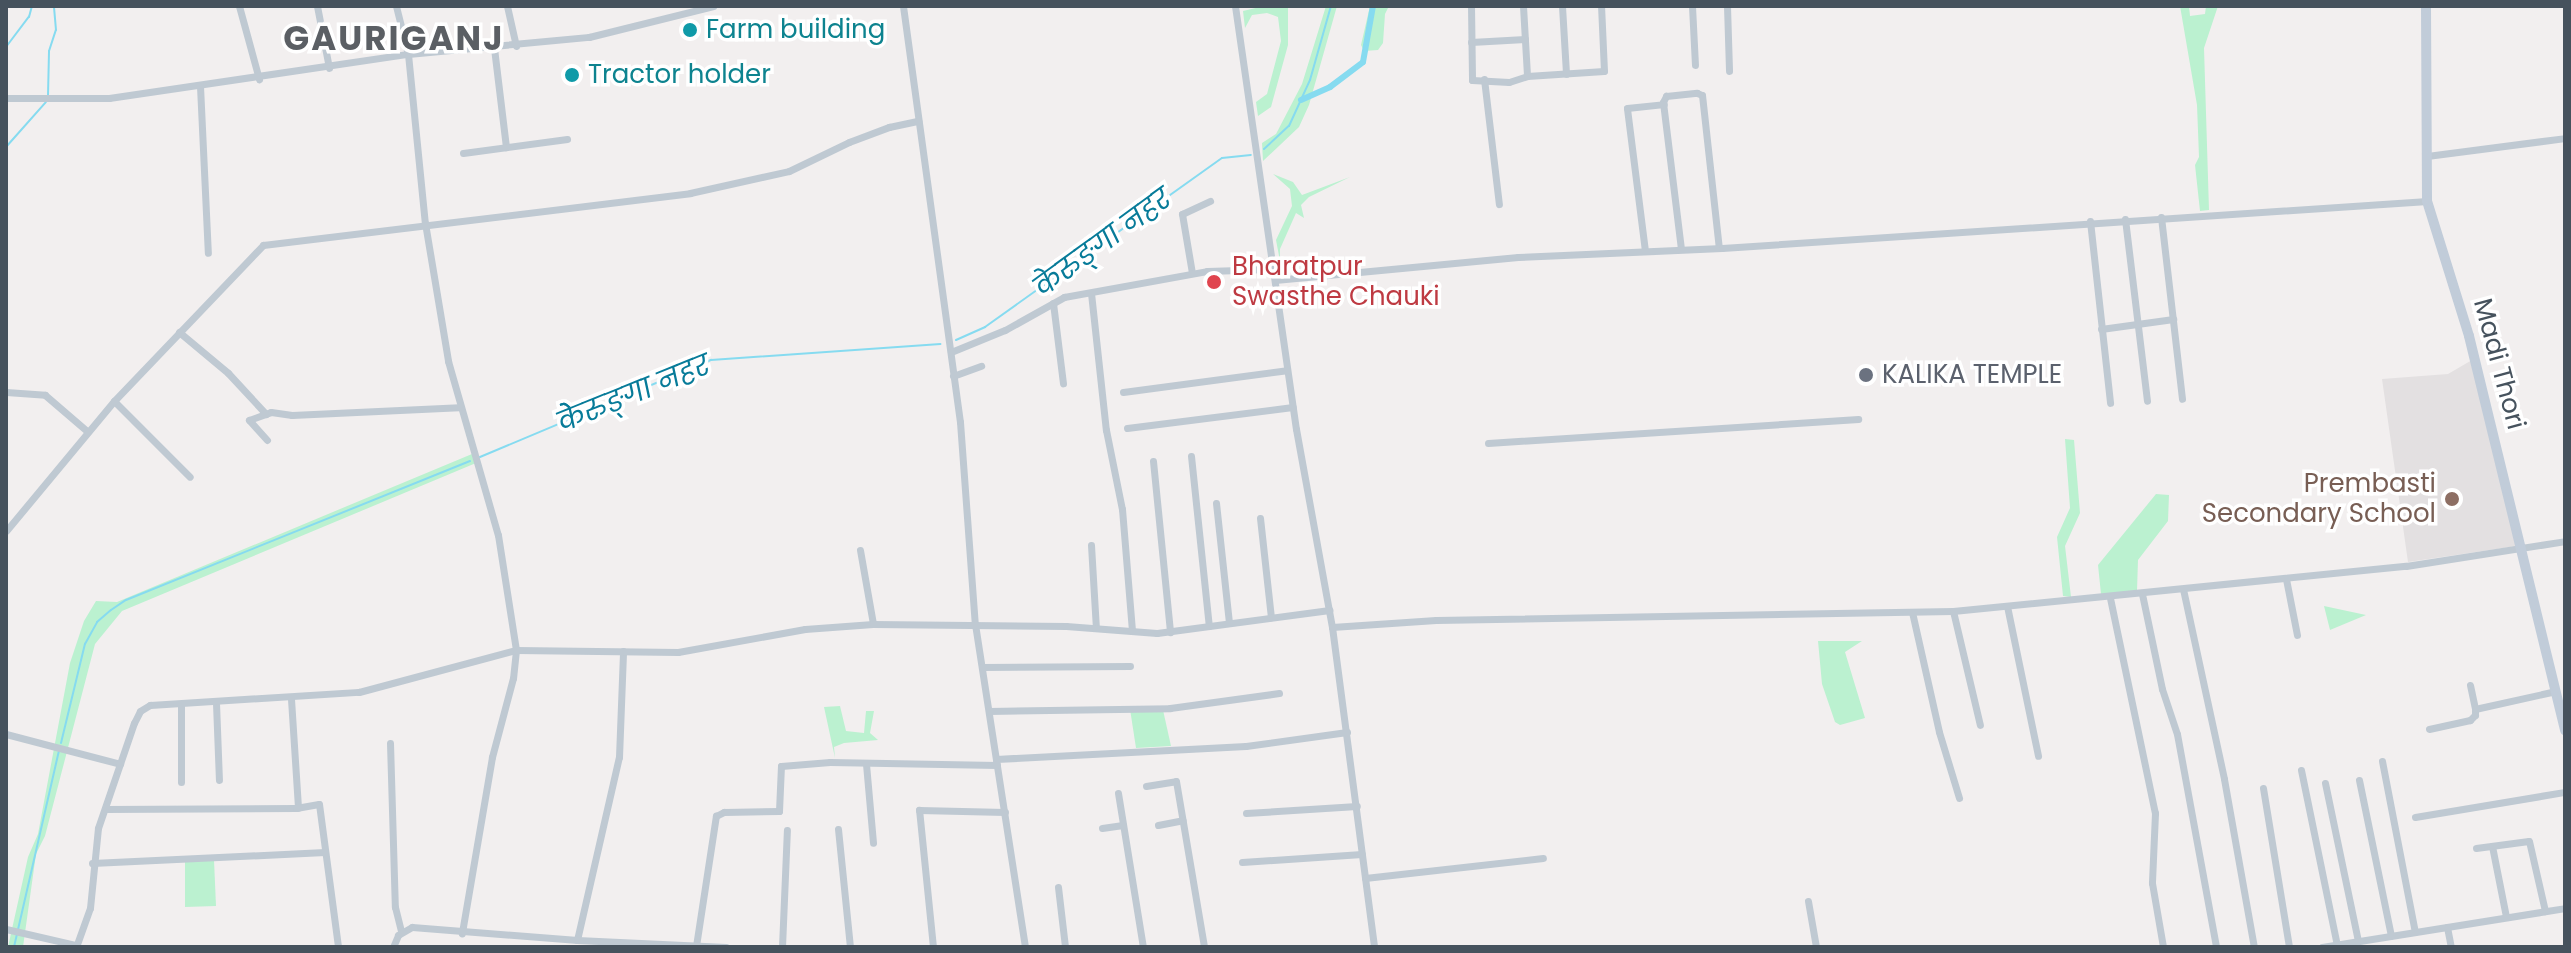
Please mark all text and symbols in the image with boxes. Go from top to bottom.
place label: Farm building [706,14,885,46]
district label: GAURIGANJ [283,19,505,59]
marker: Farm building [681,21,699,39]
place label: Tractor holder [588,59,771,91]
marker: Tractor holder [563,66,581,84]
water label: केरुङ्गा नहर [1028,182,1178,304]
place label: Bharatpur Swasthe Chauki [1232,251,1440,312]
marker: Bharatpur Swasthe Chauki [1203,271,1225,293]
street label: Madi Thori [2467,295,2531,433]
water label: केेरुङ्गा नहर [553,348,715,440]
place label: KALIKA TEMPLE [1882,359,2062,391]
marker: KALIKA TEMPLE [1857,366,1875,384]
place label: Prembasti Secondary School [2202,468,2436,530]
marker: Prembasti Secondary School [2443,490,2461,508]

